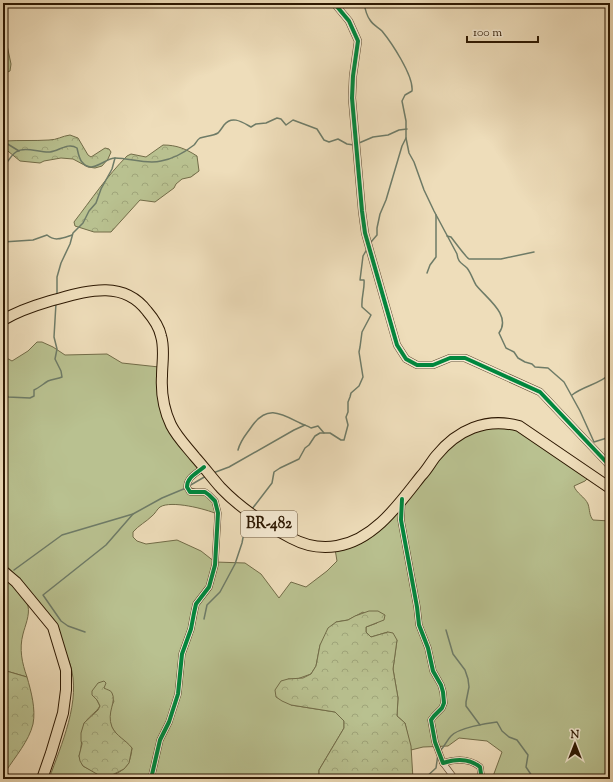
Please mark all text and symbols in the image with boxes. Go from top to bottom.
scale bar [467,18,538,44]
text: 100 m [473,24,502,42]
road number: BR-482 [241,511,297,537]
north arrow [555,724,595,764]
text: N [570,727,580,743]

